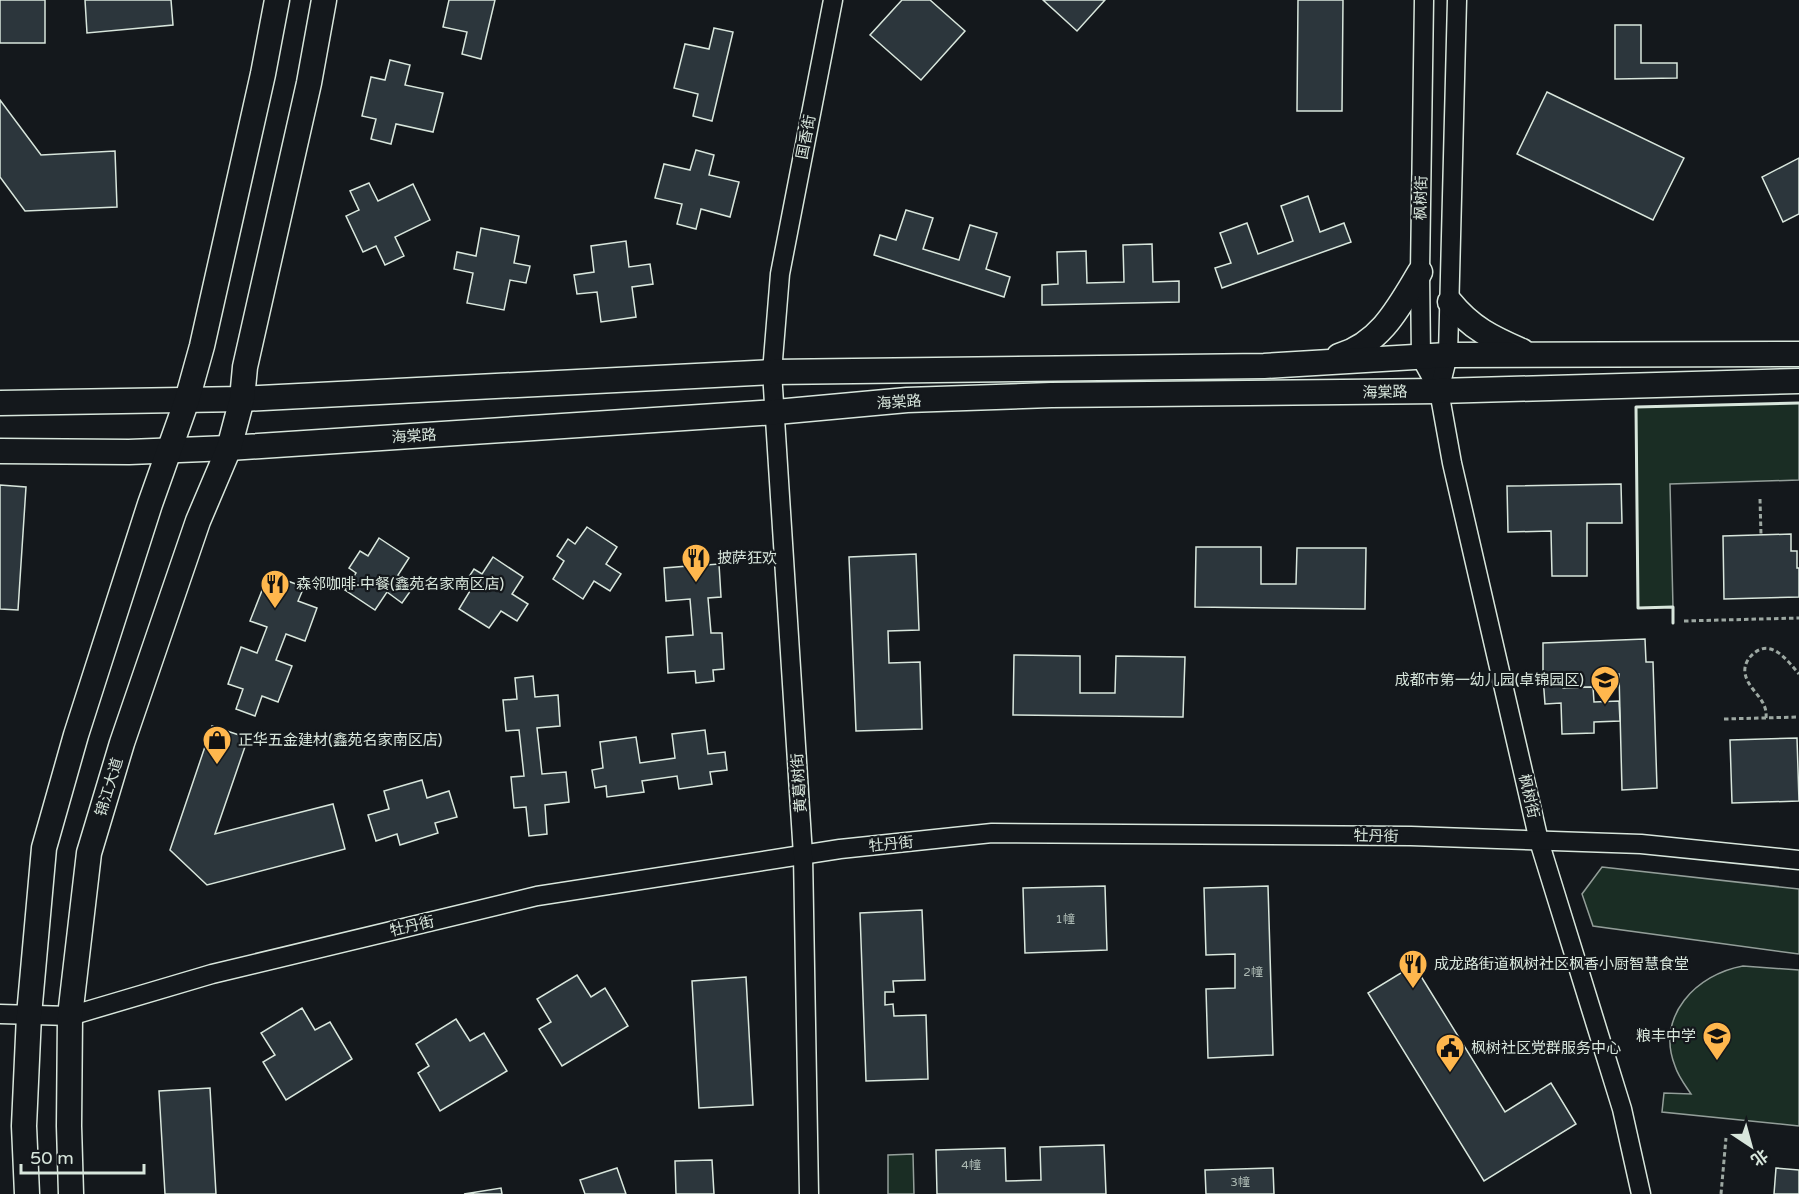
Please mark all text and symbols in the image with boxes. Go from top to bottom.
street label: 国香街 [793,113,819,161]
street label: 枫树街 [1412,175,1430,221]
street label: 海棠路 [1362,383,1408,401]
street label: 海棠路 [876,391,922,413]
street label: 海棠路 [391,425,437,447]
restaurant icon: 披萨狂欢 [680,542,712,584]
place label: 披萨狂欢 [717,549,777,567]
restaurant icon: 森邻咖啡·中餐(鑫苑名家南区店) [259,568,291,610]
place label: 森邻咖啡·中餐(鑫苑名家南区店) [296,575,504,593]
school or university icon: 成都市第一幼儿园(卓锦园区) [1589,664,1621,706]
place label: 成都市第一幼儿园(卓锦园区) [1395,671,1584,689]
shop icon: 正华五金建材(鑫苑名家南区店) [201,724,233,766]
place label: 正华五金建材(鑫苑名家南区店) [238,731,442,749]
street label: 黄葛树街 [788,752,810,814]
street label: 锦江大道 [92,756,126,818]
street label: 枫树街 [1515,772,1543,820]
street label: 牡丹街 [1353,827,1399,845]
street label: 牡丹街 [868,833,914,855]
street label: 牡丹街 [388,912,436,940]
house number: 1幢 [1055,912,1075,926]
restaurant icon: 成龙路街道枫树社区枫香小厨智慧食堂 [1397,948,1429,990]
place label: 成龙路街道枫树社区枫香小厨智慧食堂 [1434,955,1689,973]
house number: 2幢 [1243,965,1263,979]
school or university icon: 粮丰中学 [1701,1020,1733,1062]
place label: 粮丰中学 [1636,1027,1696,1045]
public building icon: 枫树社区党群服务中心 [1434,1032,1466,1074]
place label: 枫树社区党群服务中心 [1471,1039,1621,1057]
north arrow [1721,1116,1781,1176]
scale bar [21,1137,144,1175]
text: 北 [1747,1145,1772,1170]
text: 50 m [30,1147,74,1169]
house number: 4幢 [961,1158,981,1172]
house number: 3幢 [1230,1175,1250,1189]

